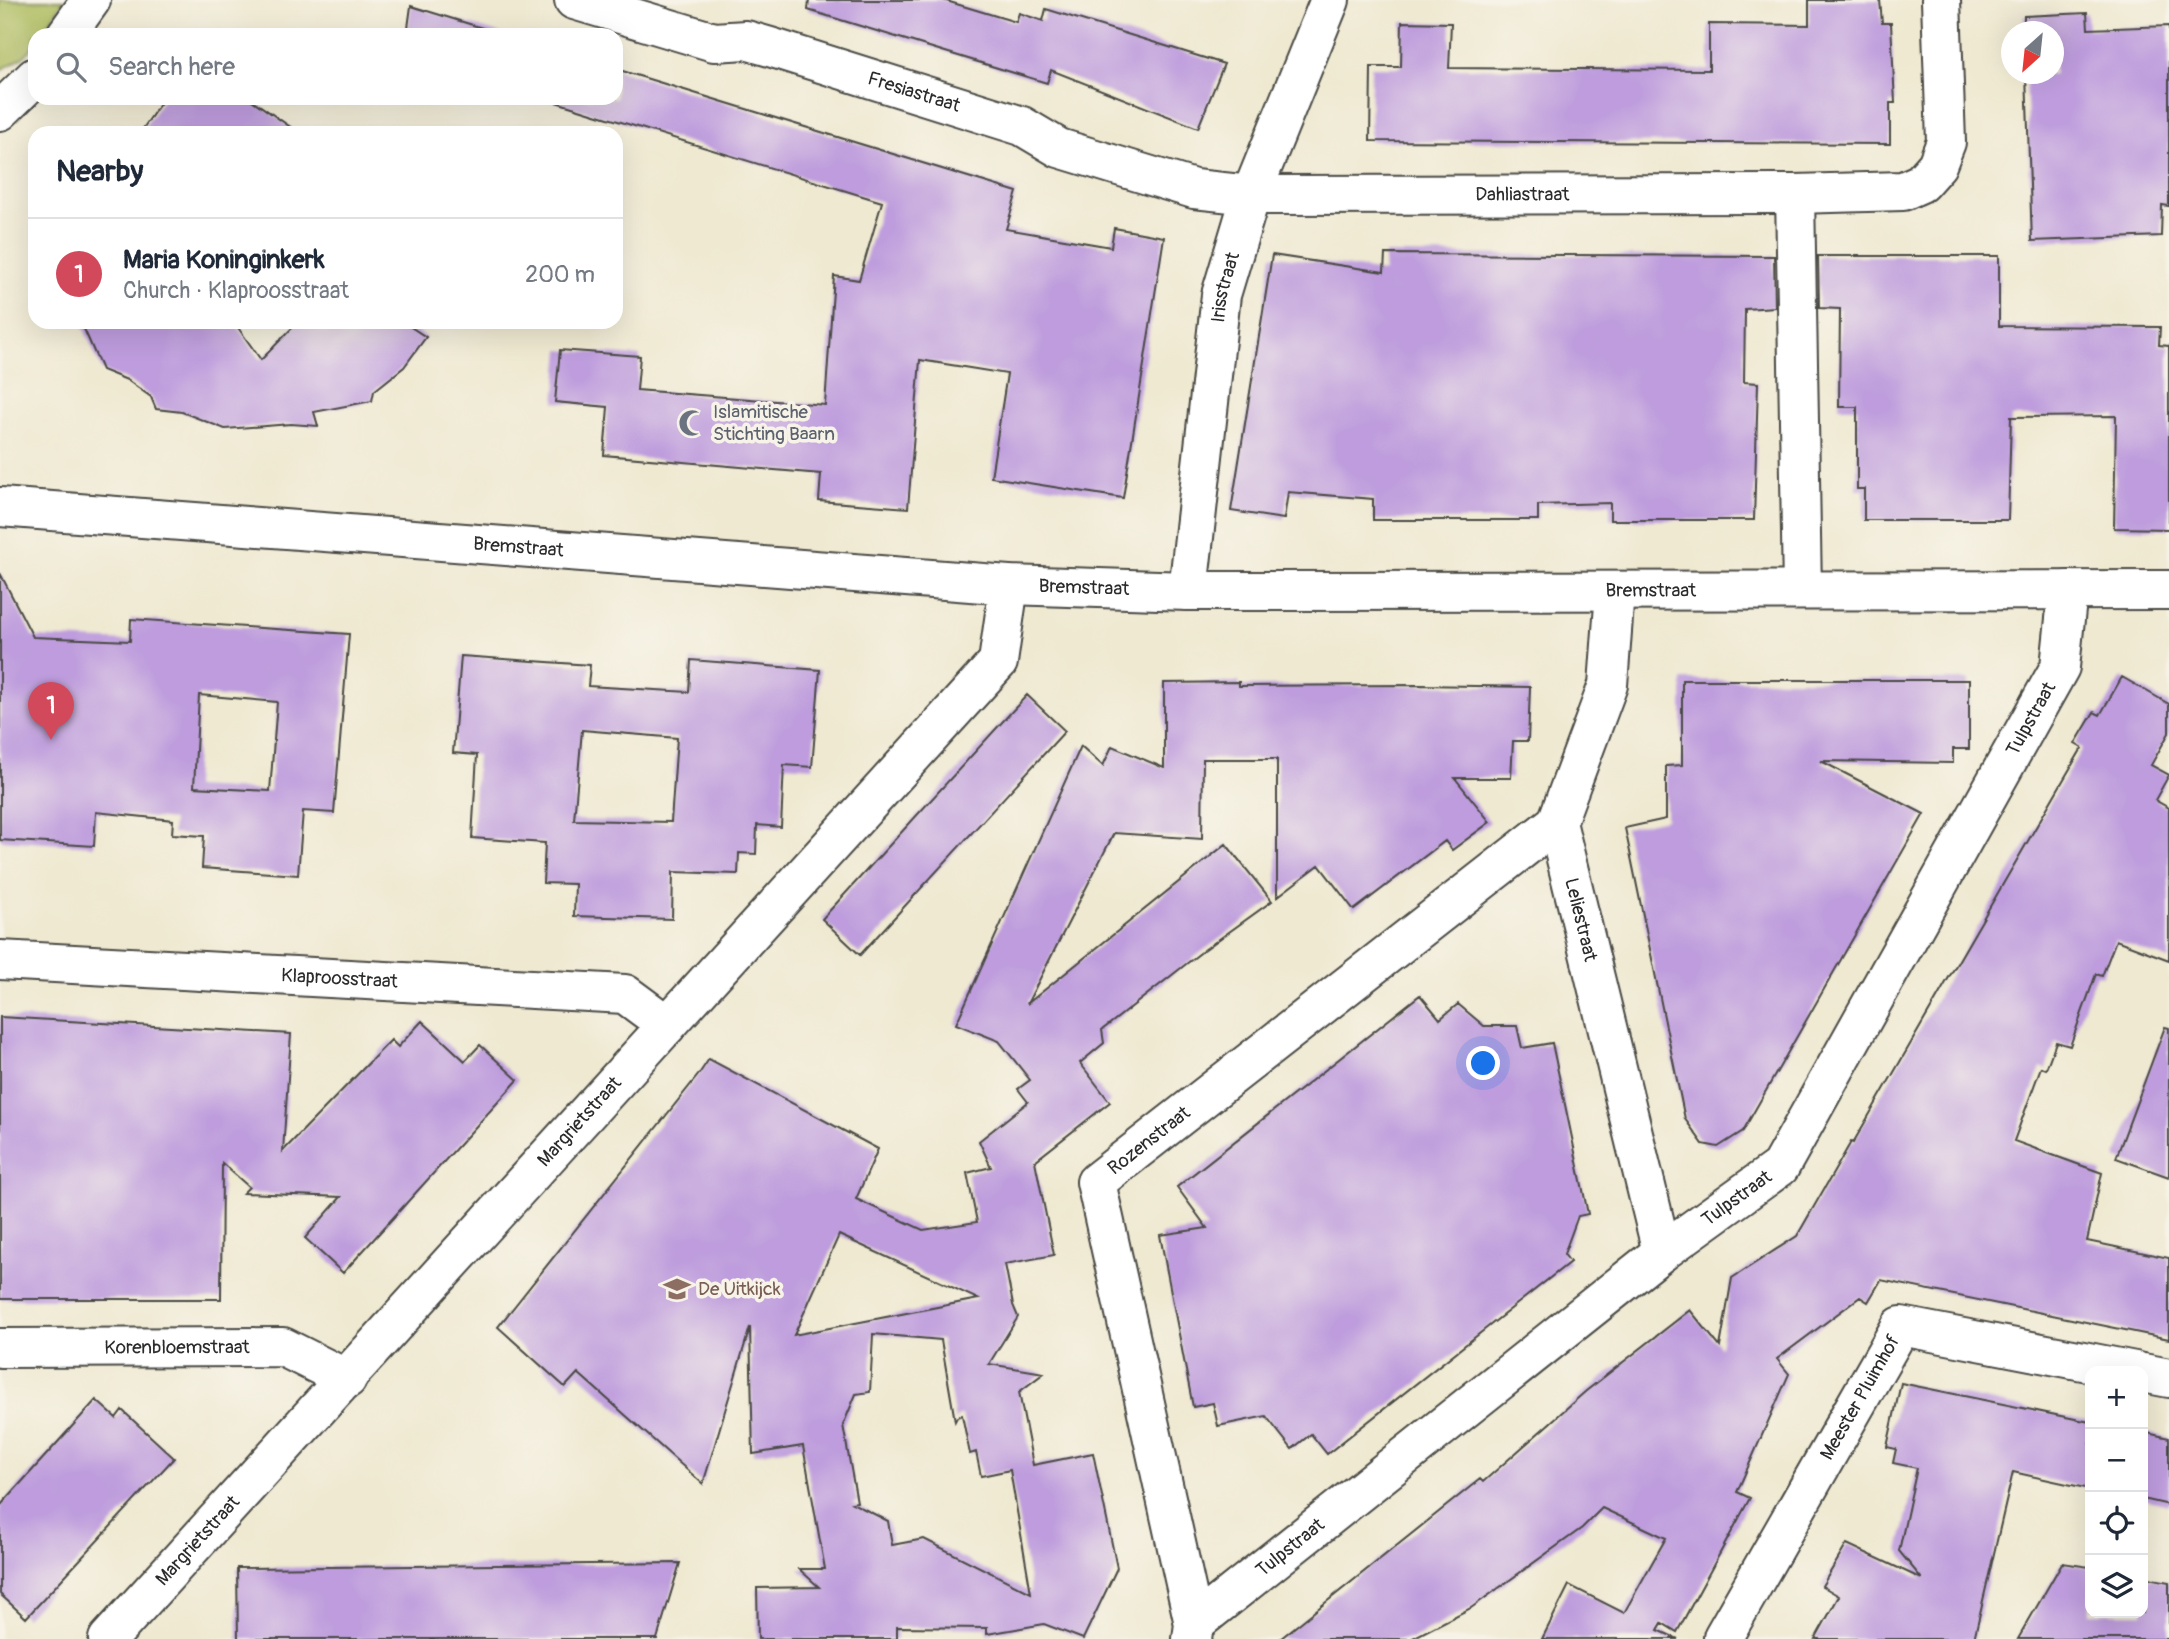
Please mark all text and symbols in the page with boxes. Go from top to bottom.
north arrow [2001,21,2064,84]
search box [28,28,623,105]
icon: search [52,48,90,86]
text: Search here [108,51,235,83]
street label: Fresiastraat [865,66,963,118]
text: Nearby [56,153,143,190]
street label: Dahliastraat [1475,182,1570,207]
text: Maria Koninginkerk [123,244,325,276]
street label: Irisstraat [1206,249,1245,324]
text: 1 [75,260,84,289]
text: 200 m [525,260,595,289]
text: Church · Klaproosstraat [123,276,349,305]
place label: Islamitische Stichting Baarn [713,400,835,446]
mosque icon: Islamitische Stichting Baarn [677,408,707,438]
street label: Bremstraat [472,532,565,563]
street label: Bremstraat [1038,574,1130,601]
street label: Bremstraat [1606,578,1697,603]
street label: Tulpstraat [2001,677,2061,760]
pin: 1 [28,682,74,740]
street label: Leliestraat [1559,875,1603,964]
street label: Klaproosstraat [280,963,399,994]
your location [1466,1046,1500,1080]
street label: Margrietstraat [532,1071,627,1172]
street label: Rozenstraat [1103,1101,1195,1180]
street label: Tulpstraat [1697,1165,1777,1232]
school or university icon: De Uitkijck [662,1274,692,1304]
place label: De Uitkijck [698,1277,781,1301]
street label: Meester Pluimhof [1815,1330,1905,1464]
street label: Korenbloemstraat [104,1335,250,1360]
map controls [2085,1366,2148,1618]
button: + [2085,1366,2148,1429]
button: − [2085,1429,2148,1492]
street label: Margrietstraat [150,1490,245,1591]
button: locate [2085,1492,2148,1555]
street label: Tulpstraat [1251,1513,1330,1582]
button: layers [2085,1555,2148,1618]

